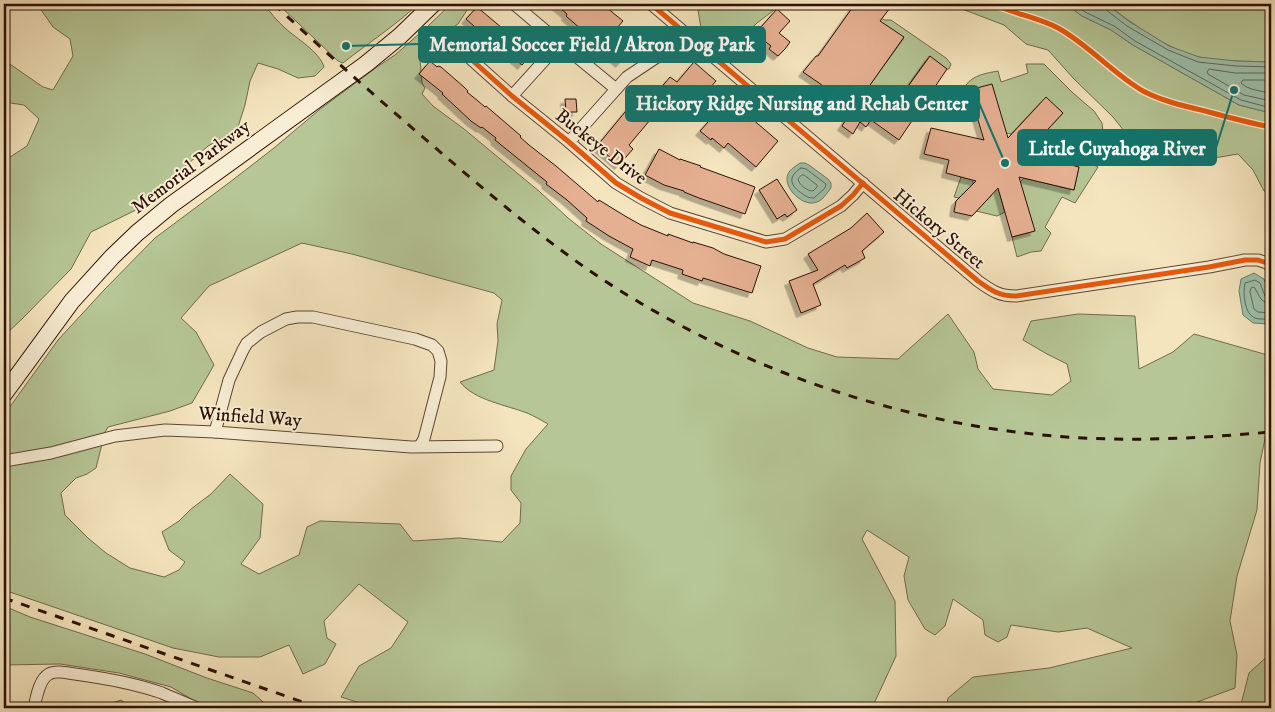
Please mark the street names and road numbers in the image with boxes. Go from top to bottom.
street label: Buckeye Drive [551,104,651,190]
street label: Memorial Parkway [127,114,256,219]
street label: Hickory Street [888,184,990,274]
street label: Winfield Way [197,402,303,432]

